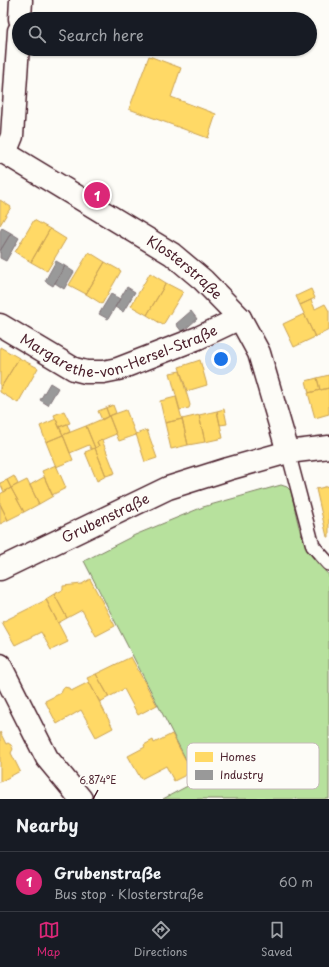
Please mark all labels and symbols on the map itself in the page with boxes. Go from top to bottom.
pin: 1 [84,180,110,210]
street label: Klosterstraße [143,230,227,304]
street label: Margarethe-von-Hersel-Straße [14,318,226,342]
text: Margarethe-von-Hersel-Straße [16,319,221,382]
your location [211,349,231,369]
street label: Grubenstraße [58,488,153,548]
legend [187,743,319,789]
text: Homes [220,748,256,765]
text: Industry [220,766,264,783]
text: 6.874°E [79,772,117,787]

